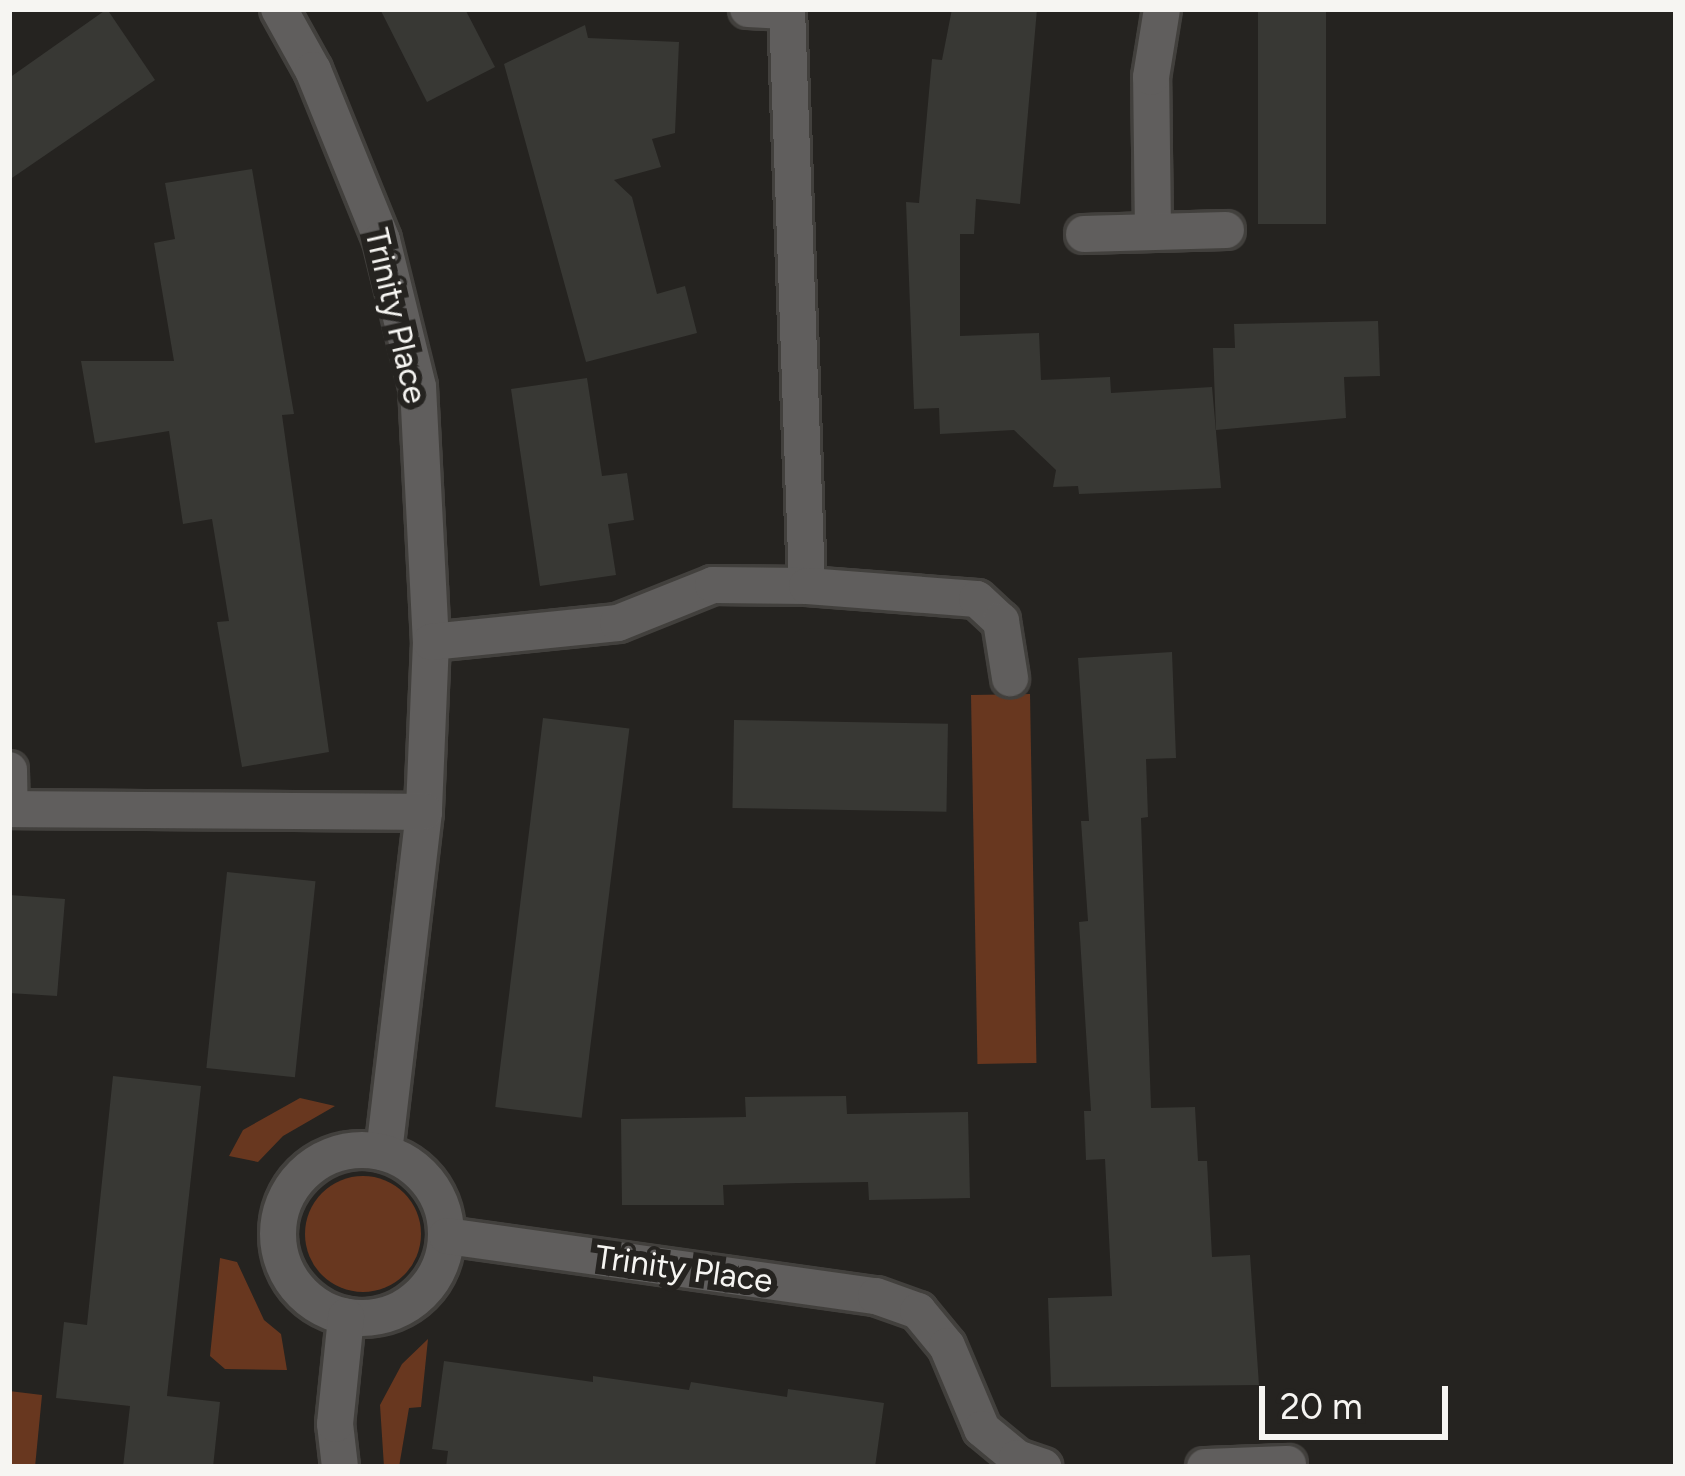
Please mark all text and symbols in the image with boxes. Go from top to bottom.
street label: Trinity Place [357,225,435,407]
street label: Trinity Place [593,1237,775,1301]
scale bar [1265,1362,1454,1436]
text: 20 m [1280,1385,1363,1428]

